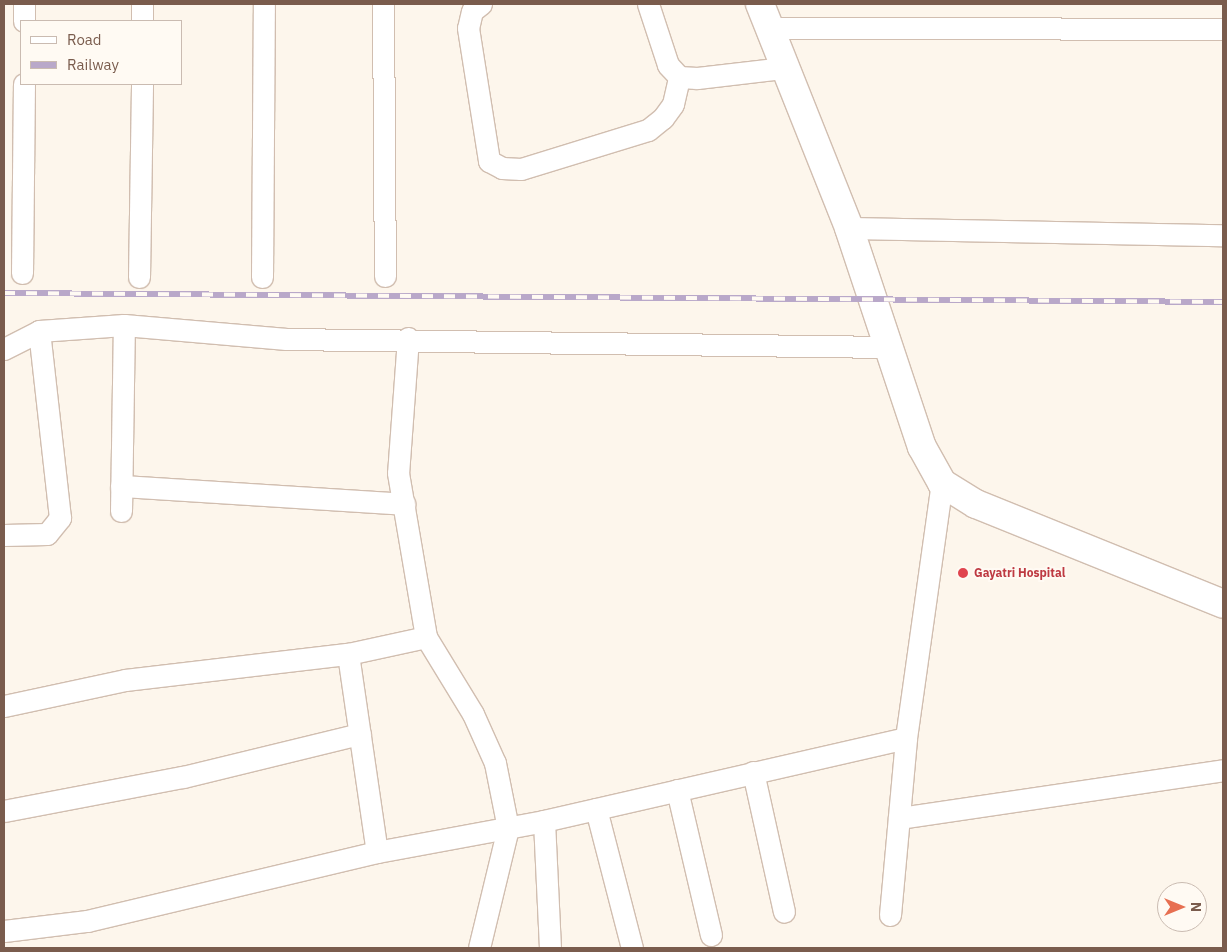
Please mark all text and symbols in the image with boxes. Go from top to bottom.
legend [20,20,182,85]
text: Road [67,30,102,49]
text: Railway [67,55,119,74]
marker: Gayatri Hospital [956,566,970,580]
place label: Gayatri Hospital [974,566,1065,580]
north arrow [1157,882,1207,932]
text: N [1187,902,1205,912]

